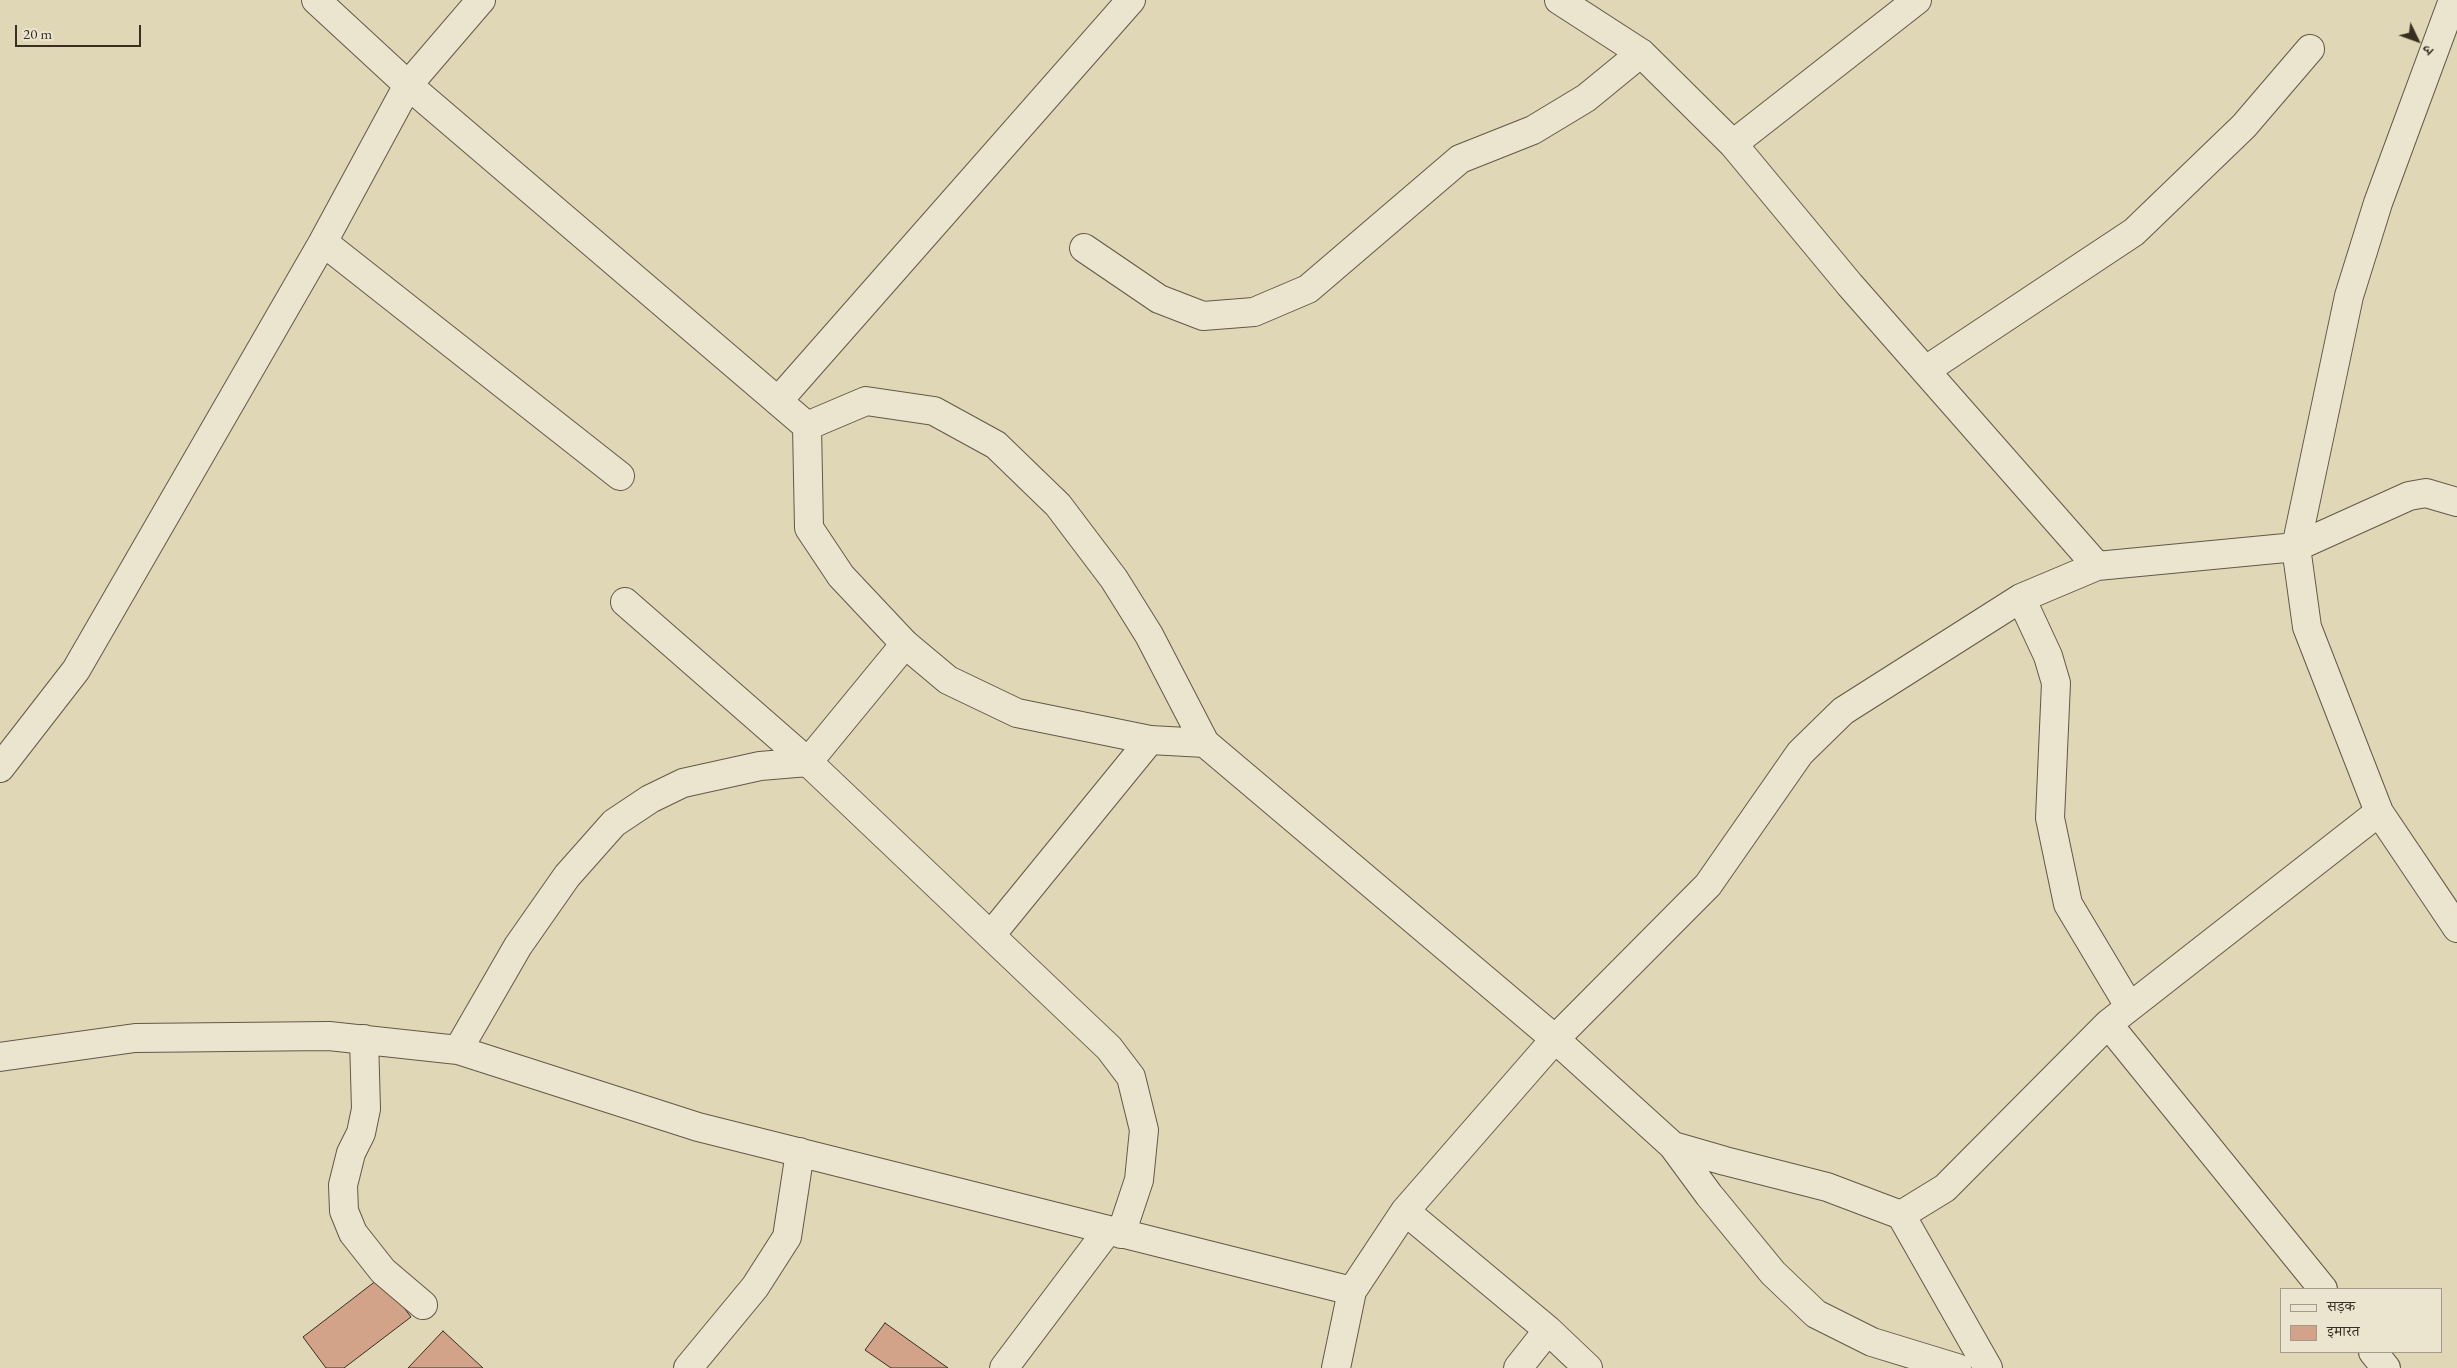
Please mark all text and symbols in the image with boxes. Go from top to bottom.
scale bar [18,15,144,47]
north arrow [2392,15,2442,65]
text: 20 m [23,24,52,43]
text: उ [2419,41,2437,59]
legend [2280,1288,2442,1353]
text: सड़क [2327,1296,2355,1315]
text: इमारत [2327,1321,2360,1340]

